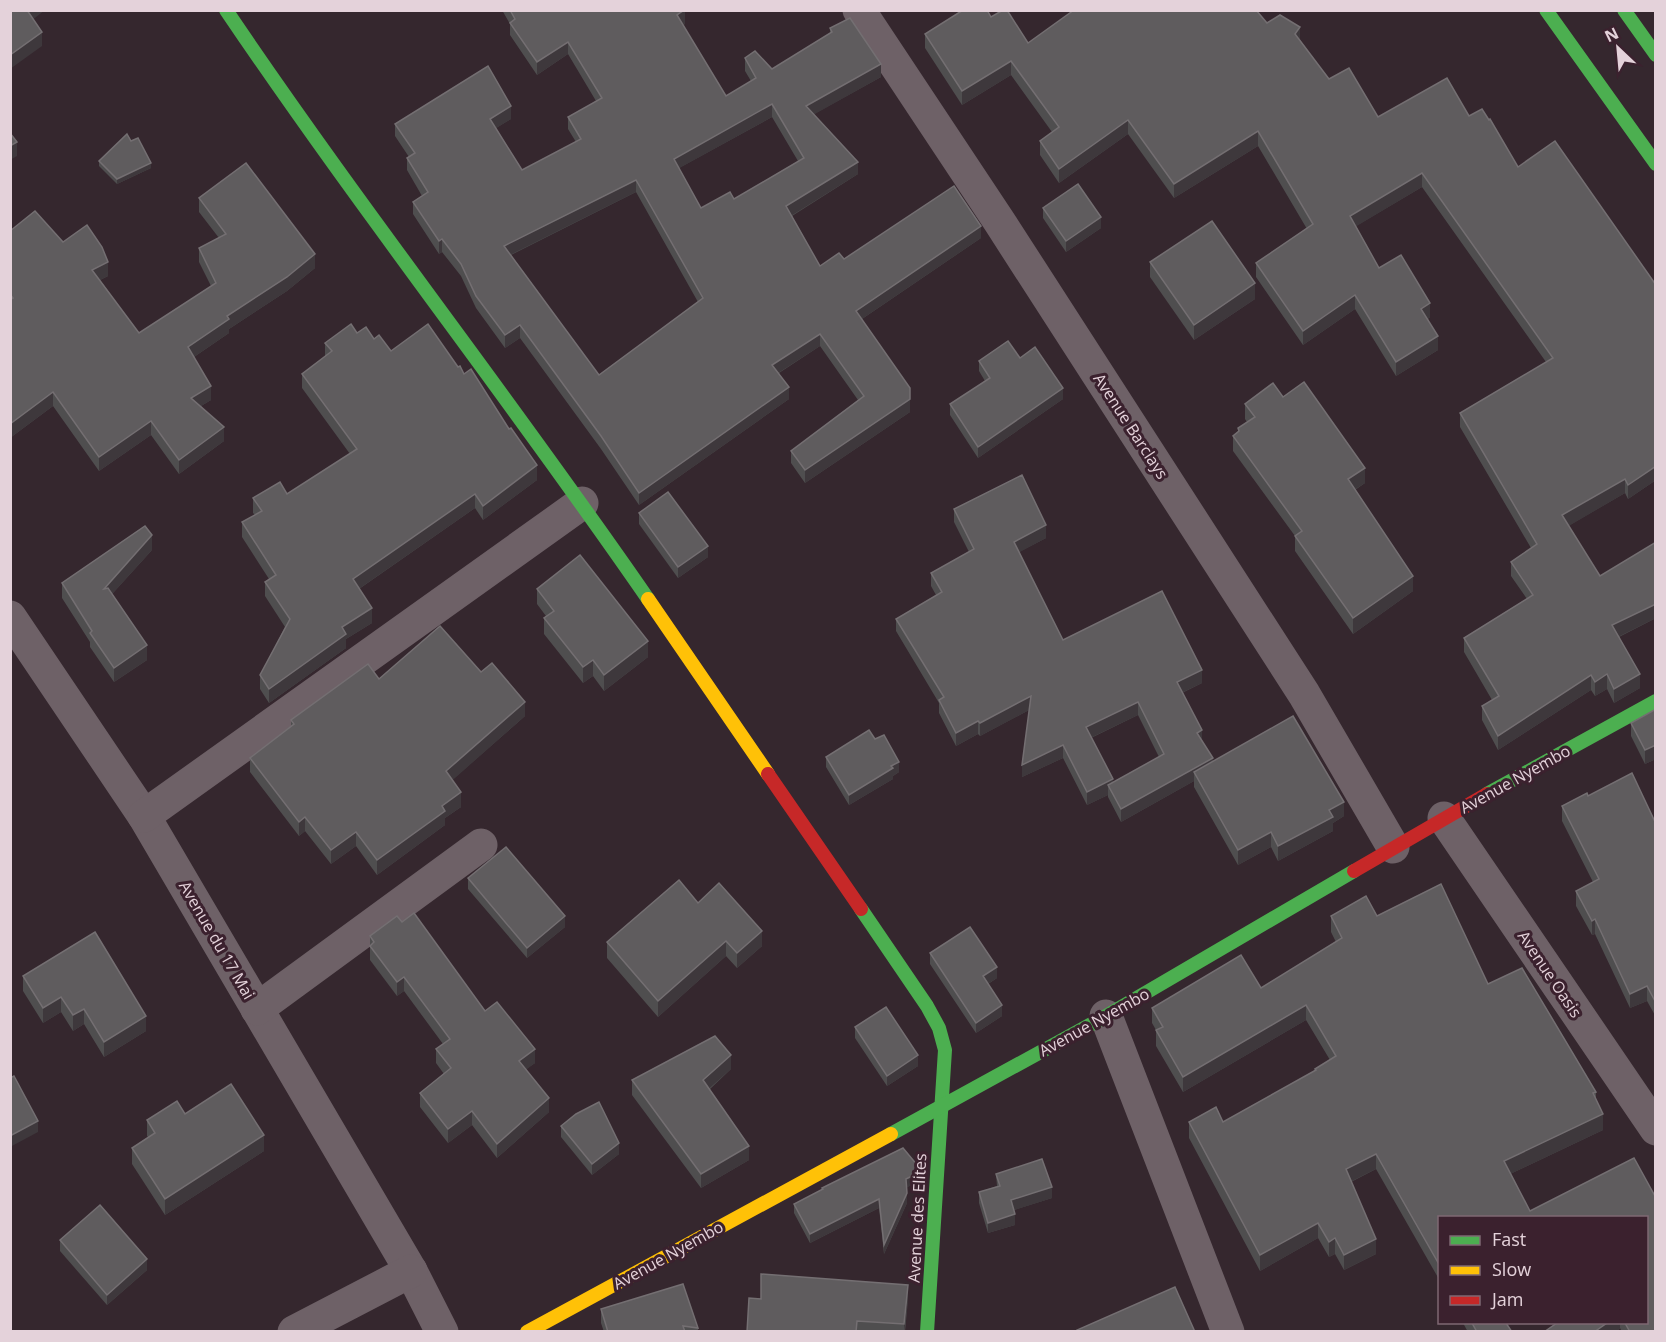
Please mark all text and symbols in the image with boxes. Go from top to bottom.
north arrow [1588,18,1648,78]
text: N [1601,22,1622,47]
street label: Avenue Barclays [1089,369,1173,483]
street label: Avenue Nyembo [1456,740,1574,818]
street label: Avenue du 17 Mai [174,877,260,1003]
street label: Avenue Oasis [1513,926,1587,1022]
street label: Avenue Nyembo [1035,983,1153,1061]
street label: Avenue des Elites [903,1153,931,1283]
street label: Avenue Nyembo [609,1216,727,1294]
legend [1438,1216,1648,1324]
text: Fast [1492,1227,1526,1251]
text: Slow [1492,1257,1531,1281]
text: Jam [1490,1287,1524,1311]

